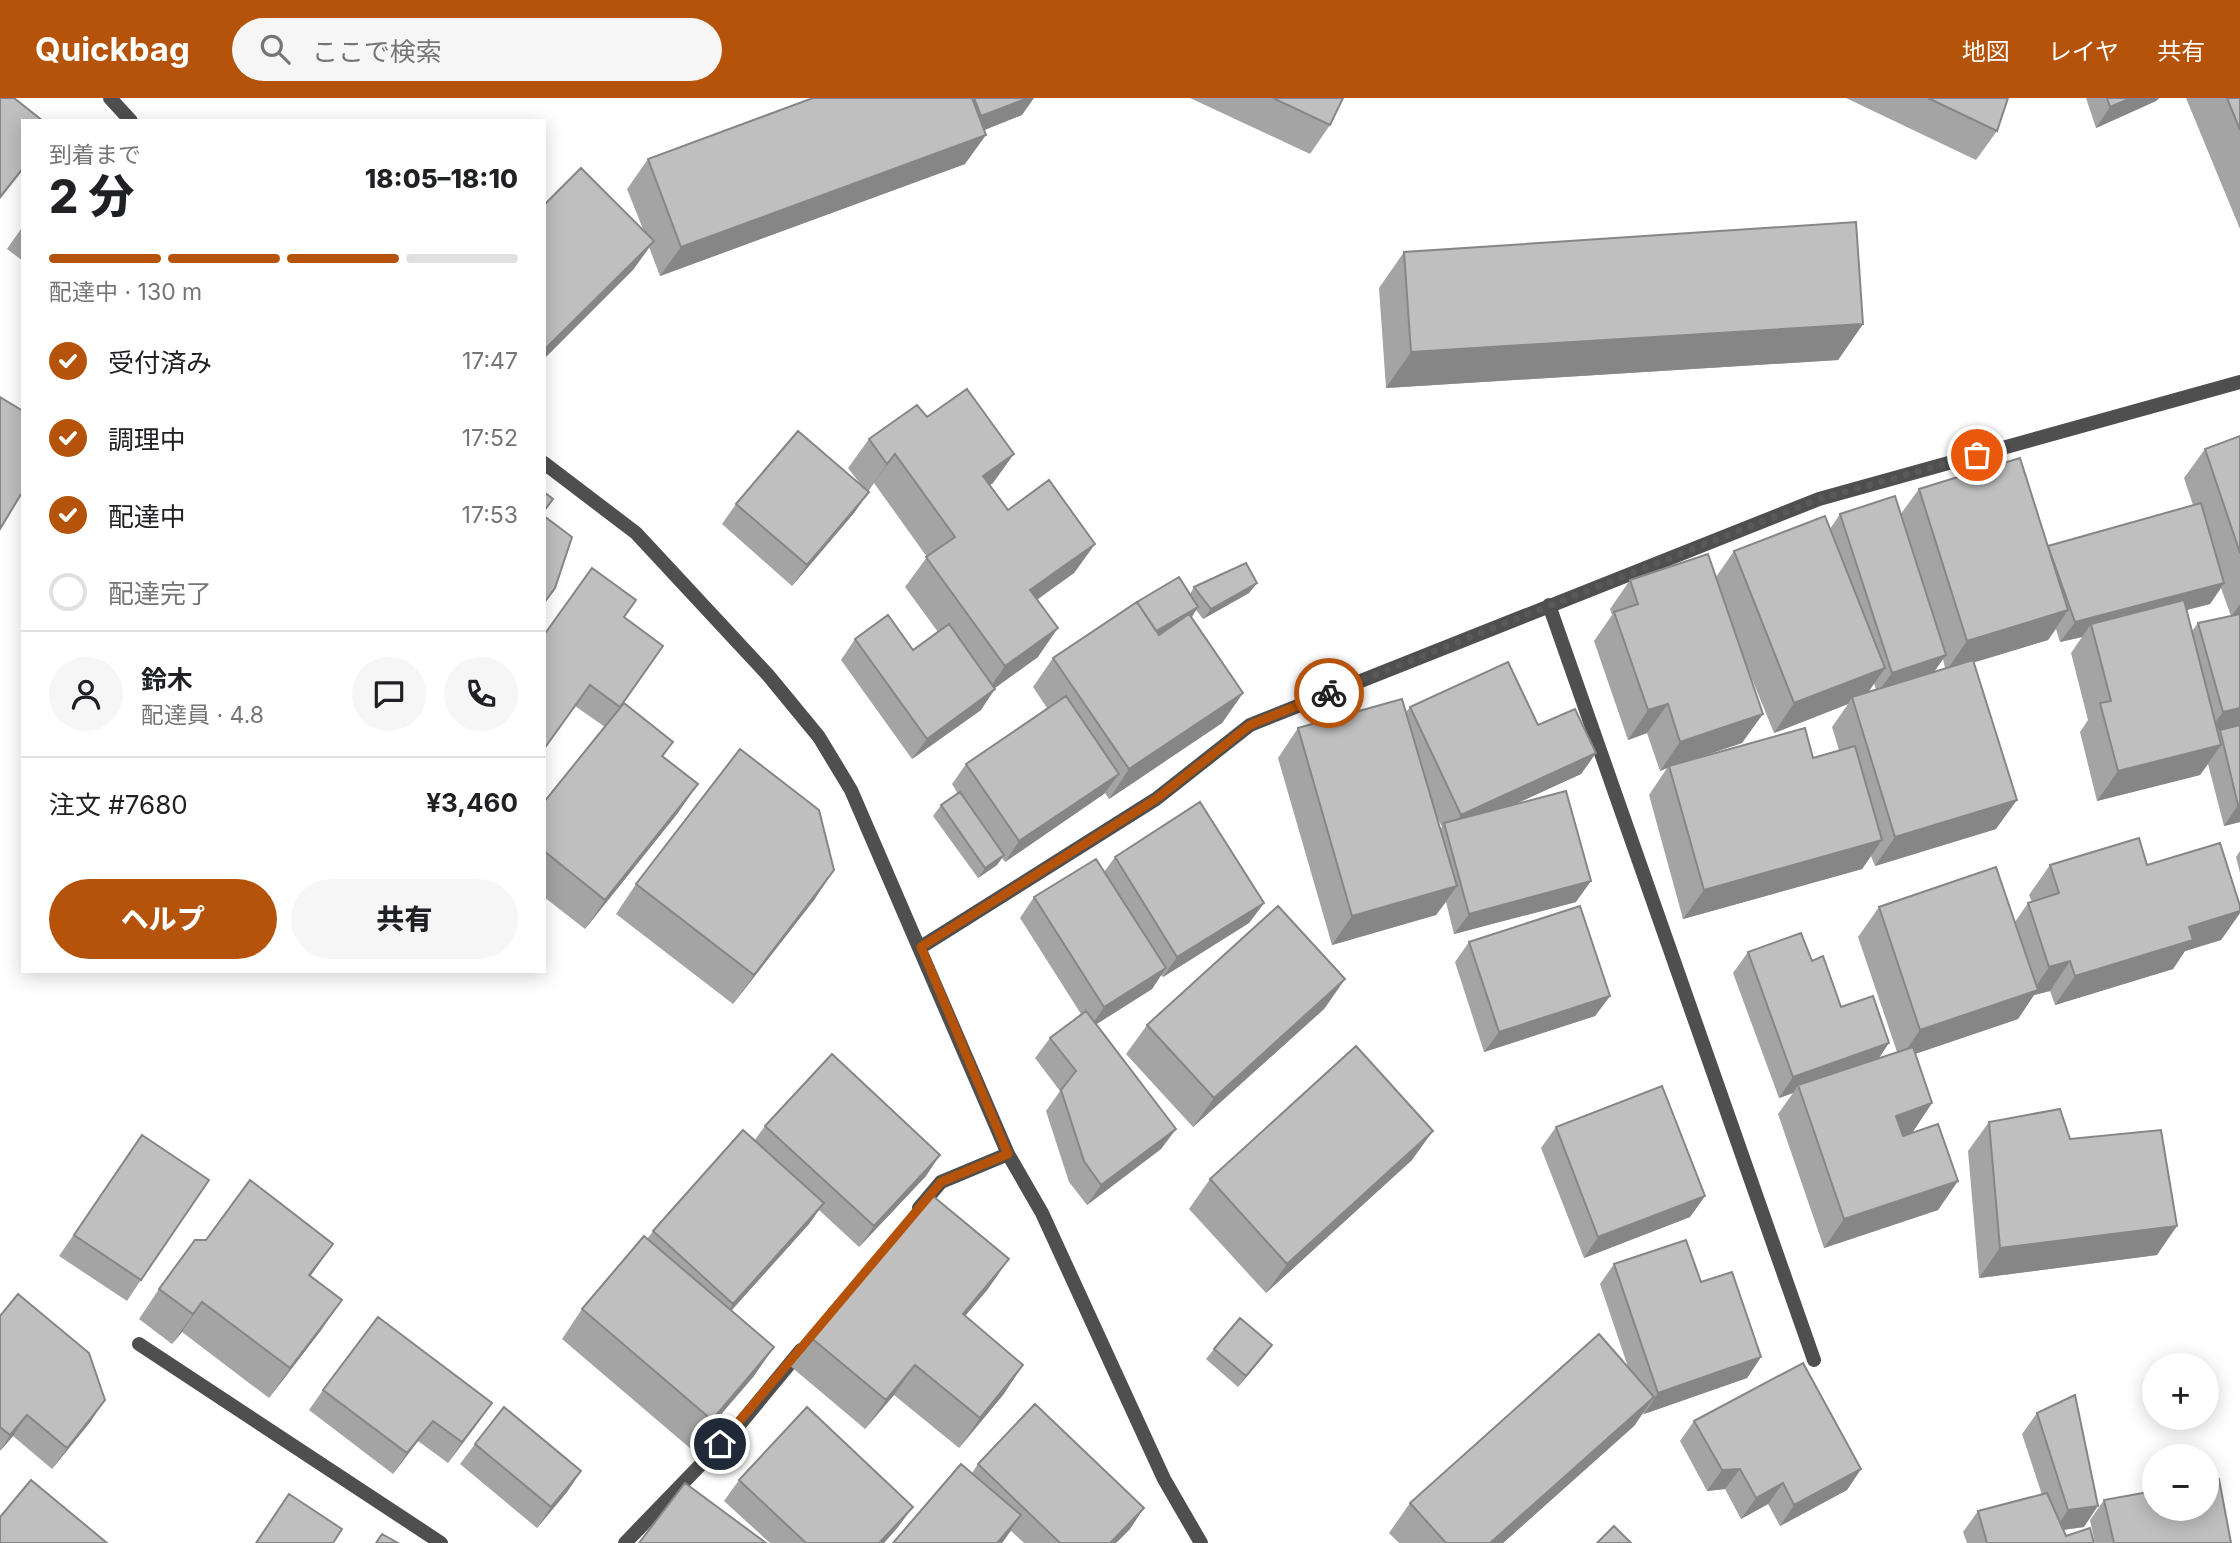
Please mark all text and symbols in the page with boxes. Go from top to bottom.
search box [232,18,722,81]
text: Quickbag [35,29,190,69]
icon: search [256,30,294,68]
text: ここで検索 [312,36,442,67]
text: 地図 [1962,37,2010,66]
text: レイヤ [2048,37,2119,66]
text: 共有 [2157,37,2205,66]
text: 到着まで [49,141,141,169]
text: 18:05–18:10 [365,163,518,194]
text: 2 分 [49,168,134,224]
text: 配達中 · 130 m [49,278,202,306]
icon: check [49,342,87,380]
text: 受付済み [108,347,212,378]
text: 17:47 [462,347,518,375]
icon: check [49,419,87,457]
text: 調理中 [108,424,186,455]
text: 17:52 [462,424,518,452]
pin [1947,425,2007,485]
icon: bag [1958,436,1996,474]
icon: check [49,496,87,534]
text: 配達中 [108,501,186,532]
text: 17:53 [462,501,518,529]
text: 配達完了 [108,578,212,609]
button: person [49,657,123,731]
button: chat [352,657,426,731]
button: phone [444,657,518,731]
courier [1294,658,1364,728]
text: 鈴木 [141,664,193,695]
icon: bike [1310,674,1348,712]
text: 配達員 · 4.8 [141,701,264,729]
text: ¥3,460 [426,787,518,818]
text: 注文 #7680 [49,789,188,820]
button: ヘルプ [49,879,277,959]
button: 共有 [291,879,518,959]
map controls [2142,1353,2219,1521]
button: + [2142,1353,2219,1430]
pin [690,1414,750,1474]
icon: home [701,1425,739,1463]
button: − [2142,1444,2219,1521]

